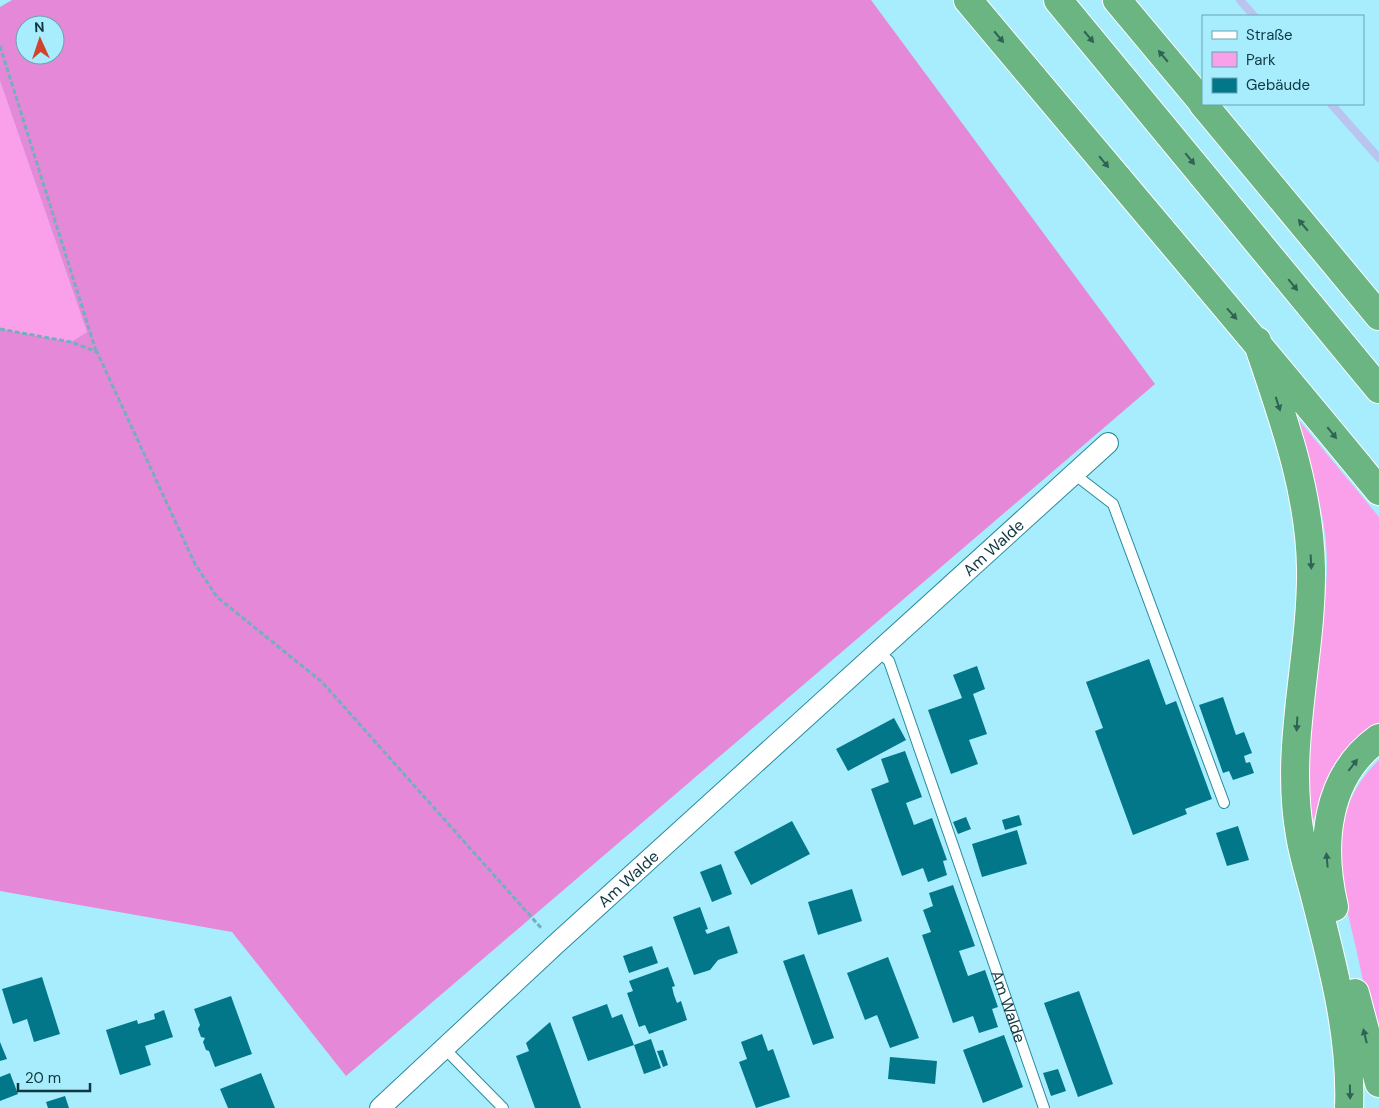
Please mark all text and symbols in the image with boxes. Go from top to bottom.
north arrow [15,15,65,65]
legend [1202,15,1364,105]
text: N [34,18,45,36]
text: Straße [1246,25,1293,45]
one-way arrow [994,31,1005,44]
one-way arrow [1083,31,1094,44]
one-way arrow [1158,49,1169,62]
text: Park [1246,50,1276,70]
text: Gebäude [1246,75,1310,95]
one-way arrow [1185,153,1196,166]
one-way arrow [1098,155,1109,168]
one-way arrow [1298,219,1309,232]
one-way arrow [1288,278,1299,291]
one-way arrow [1226,307,1238,319]
one-way arrow [1274,397,1282,412]
one-way arrow [1326,426,1337,439]
street label: Am Walde [958,514,1028,580]
one-way arrow [1307,555,1315,571]
one-way arrow [1293,716,1301,732]
one-way arrow [1347,758,1358,771]
street label: Am Walde [593,845,663,912]
one-way arrow [1323,852,1331,868]
street label: Am Walde [987,967,1031,1045]
one-way arrow [1361,1029,1369,1044]
scale bar [18,1060,90,1092]
text: 20 m [25,1068,61,1088]
one-way arrow [1346,1084,1354,1100]

